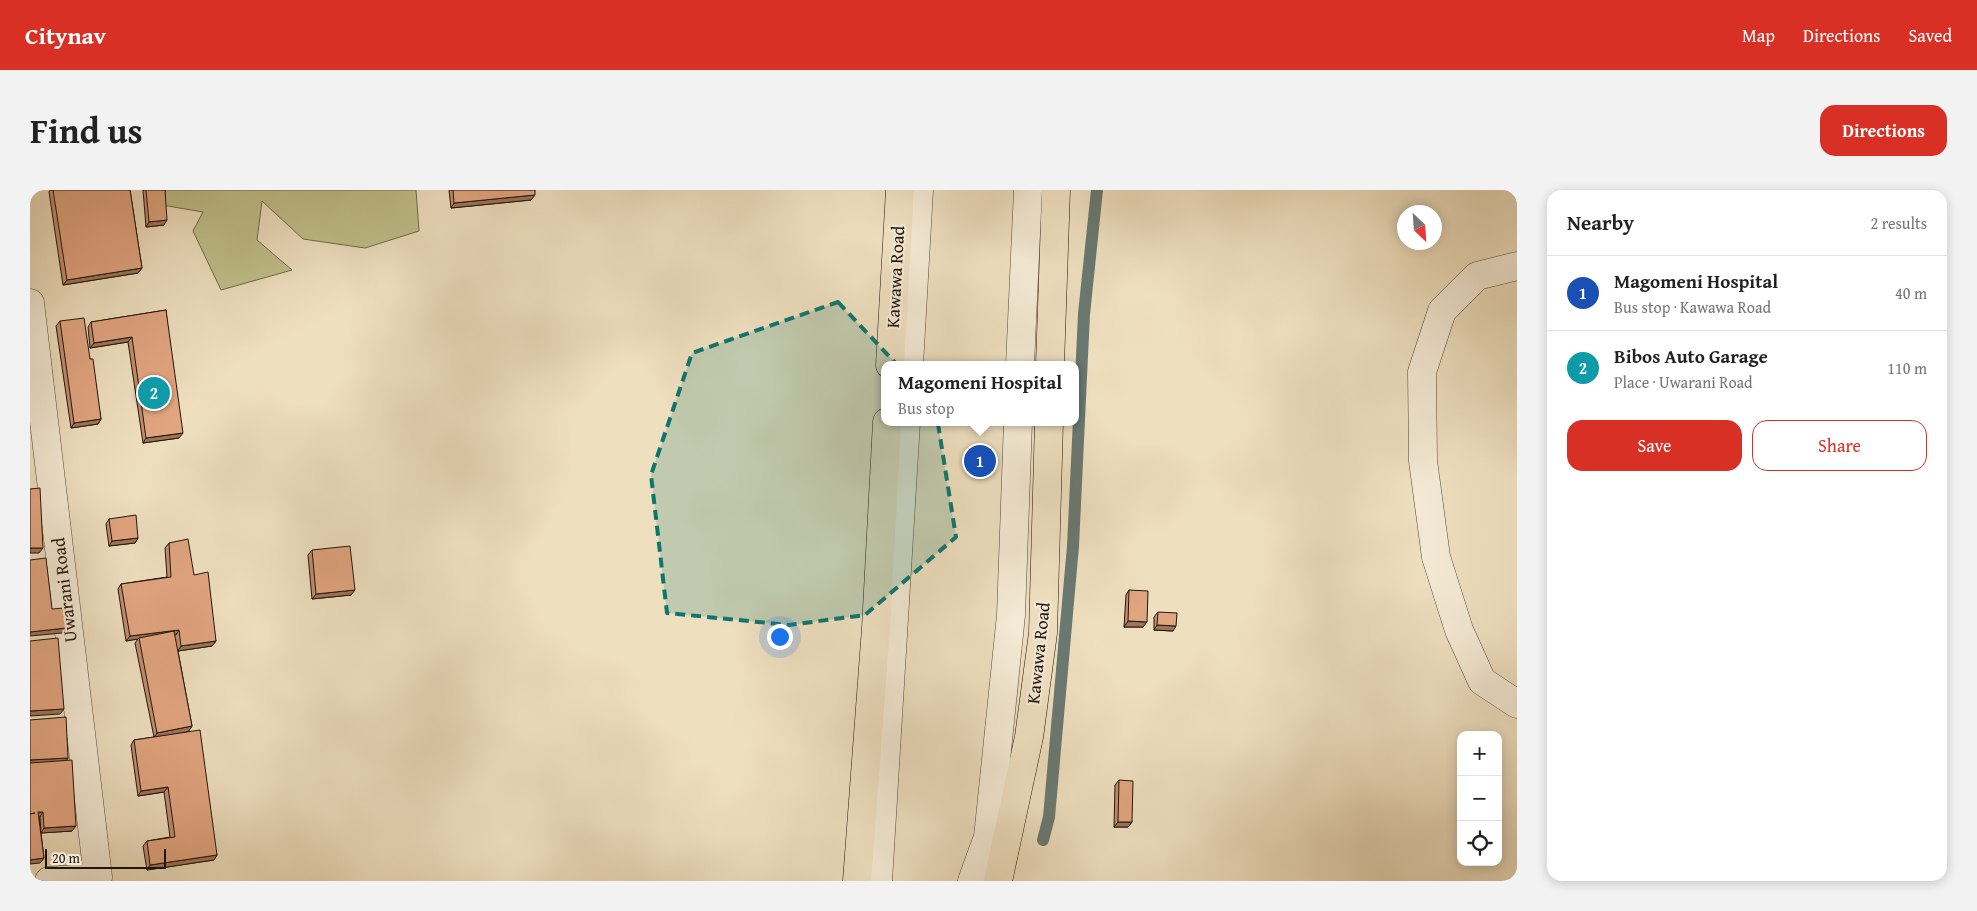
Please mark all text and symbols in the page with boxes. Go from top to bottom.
text: Citynav [25,18,106,53]
text: Map [1742,22,1775,49]
text: Directions [1803,22,1880,49]
text: Saved [1908,22,1952,49]
text: Find us [30,105,143,156]
button: Directions [1820,105,1947,156]
north arrow [1397,205,1442,250]
text: Nearby [1567,207,1634,238]
text: 2 results [1870,211,1927,235]
street label: Kawawa Road [879,225,911,329]
text: Magomeni Hospital [1614,267,1778,295]
text: 1 [1579,281,1587,305]
text: 40 m [1895,281,1927,305]
text: Bus stop · Kawawa Road [1614,295,1771,319]
text: Bibos Auto Garage [1614,342,1768,370]
text: 2 [1579,356,1587,380]
text: 110 m [1887,356,1927,380]
popup [881,361,1079,426]
text: Magomeni Hospital [898,368,1062,396]
text: Place · Uwarani Road [1614,370,1753,394]
pin: 2 [138,374,170,412]
text: Bus stop [898,396,954,420]
button: Save [1567,420,1742,471]
button: Share [1752,420,1927,471]
pin: 1 [964,442,996,480]
street label: Uwarani Road [44,536,84,644]
street label: Kawawa Road [1019,600,1057,705]
your location [767,624,793,650]
map controls [1457,731,1502,866]
button: + [1457,731,1502,776]
button: − [1457,776,1502,821]
button: locate [1457,821,1502,866]
scale bar [45,846,166,869]
text: 20 m [52,848,80,868]

